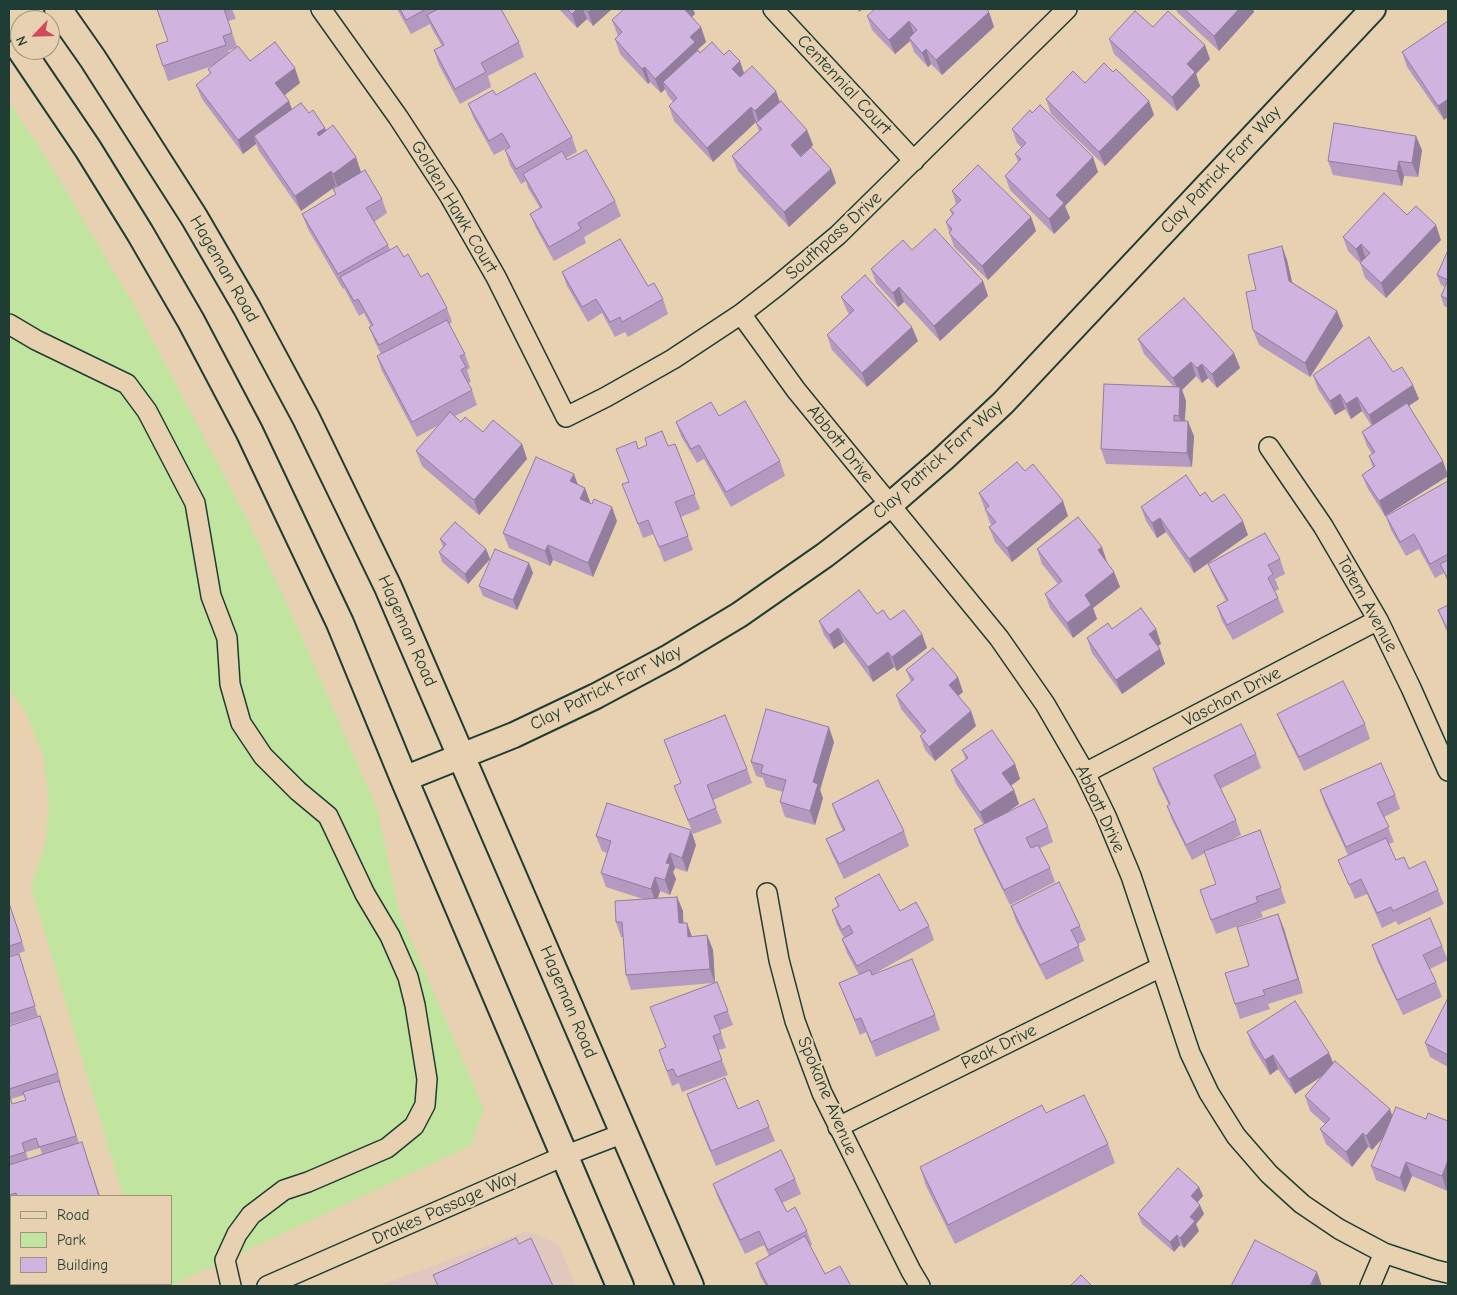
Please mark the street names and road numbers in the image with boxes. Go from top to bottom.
street label: Centennial Court [792,30,896,140]
street label: Clay Patrick Farr Way [1156,101,1286,239]
street label: Golden Hawk Court [406,137,502,277]
street label: Southpass Drive [781,187,887,285]
street label: Hageman Road [185,212,263,326]
street label: Clay Patrick Farr Way [869,396,1007,524]
street label: Abbott Drive [802,401,878,487]
street label: Totem Avenue [1332,552,1402,656]
street label: Hageman Road [373,572,441,690]
street label: Clay Patrick Farr Way [527,640,685,736]
street label: Vaschon Drive [1179,662,1285,732]
street label: Abbott Drive [1070,762,1130,856]
street label: Hageman Road [535,943,601,1061]
street label: Peak Drive [958,1020,1040,1074]
street label: Spokane Avenue [792,1034,862,1158]
street label: Drakes Passage Way [369,1166,521,1250]

